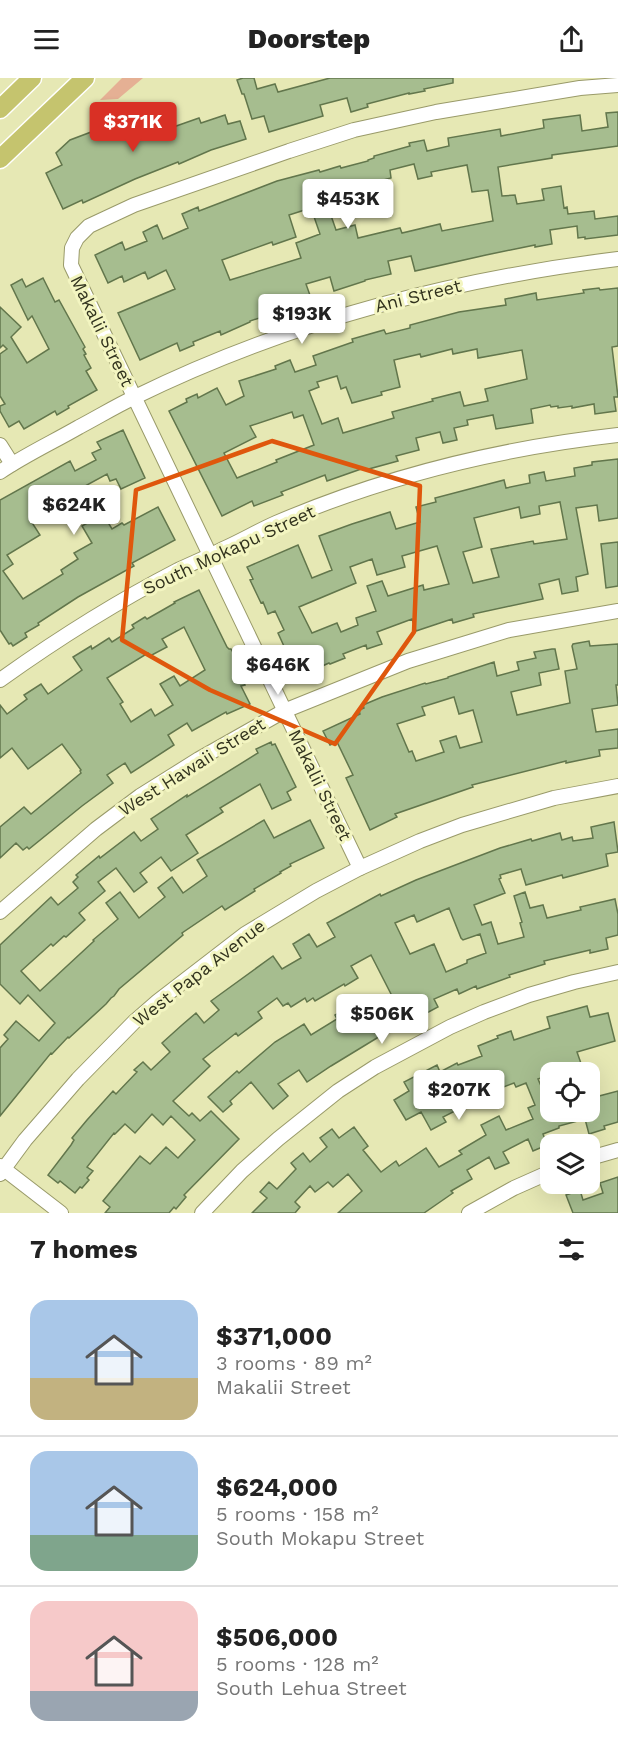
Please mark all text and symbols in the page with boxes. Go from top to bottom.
icon: menu [30,23,63,56]
text: Doorstep [248,23,370,55]
icon: share [555,23,588,56]
pin: $371K [91,102,175,153]
text: $371K [104,109,162,133]
pin: $453K [306,179,390,230]
text: $453K [316,186,380,210]
street label: Makalii Street [66,272,139,390]
street label: Ani Street [373,275,464,316]
pin: $193K [260,294,344,345]
text: $193K [272,301,332,325]
pin: $624K [32,485,116,536]
text: $624K [42,492,106,516]
street label: South Mokapu Street [140,500,318,599]
pin: $646K [236,645,320,696]
text: $646K [246,652,310,676]
street label: West Hawaii Street [115,713,269,820]
street label: Makalii Street [284,726,357,844]
street label: West Papa Avenue [129,915,269,1031]
pin: $506K [340,994,424,1045]
text: $506K [350,1001,414,1025]
map controls [540,1062,600,1194]
button: locate [540,1062,600,1122]
pin: $207K [417,1070,501,1121]
text: $207K [427,1077,491,1101]
button: layers [540,1134,600,1194]
icon: filters [555,1233,588,1266]
text: 7 homes [30,1234,138,1264]
text: $371,000 [216,1321,332,1351]
icon: home [78,1324,150,1396]
text: 3 rooms · 89 m² [216,1351,372,1375]
text: Makalii Street [216,1375,351,1399]
text: $624,000 [216,1472,338,1502]
icon: home [78,1475,150,1547]
text: 5 rooms · 158 m² [216,1502,379,1526]
text: South Mokapu Street [216,1526,424,1550]
text: $506,000 [216,1622,338,1652]
icon: home [78,1625,150,1697]
text: 5 rooms · 128 m² [216,1652,379,1676]
text: South Lehua Street [216,1676,407,1700]

